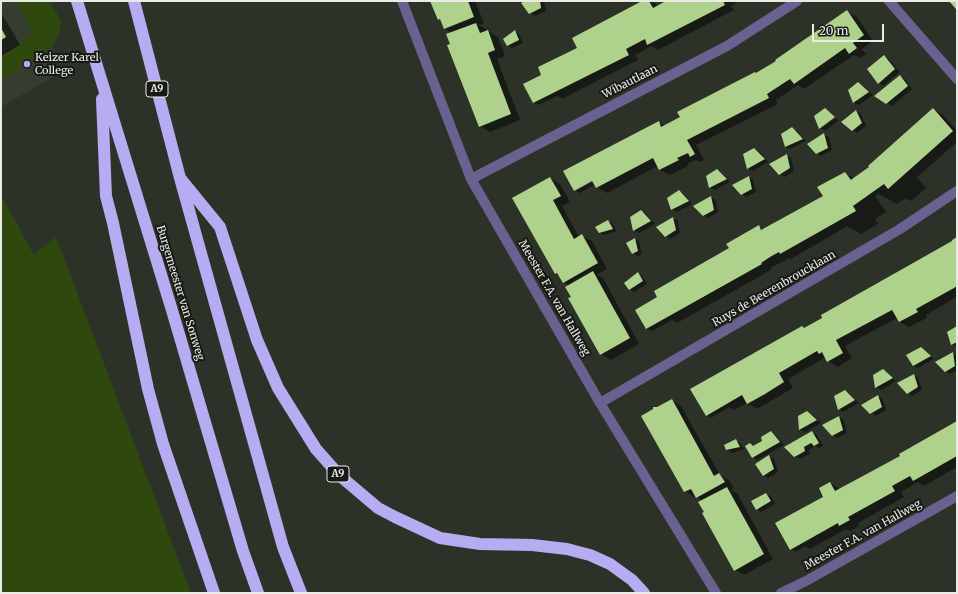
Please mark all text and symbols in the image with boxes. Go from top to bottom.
scale bar [814,16,886,42]
text: 20 m [819,23,848,38]
place label: Keizer Karel College [35,51,99,77]
marker: Keizer Karel College [22,59,32,69]
street label: Wibautlaan [600,62,660,102]
road number: A9 [146,81,168,97]
street label: Burgemeester van Sonweg [153,224,207,362]
street label: Meester F.A. van Hallweg [515,238,593,358]
street label: Ruys de Beerenbroucklaan [710,248,838,330]
road number: A9 [327,466,349,482]
street label: Meester F.A. van Hallweg [802,497,924,573]

